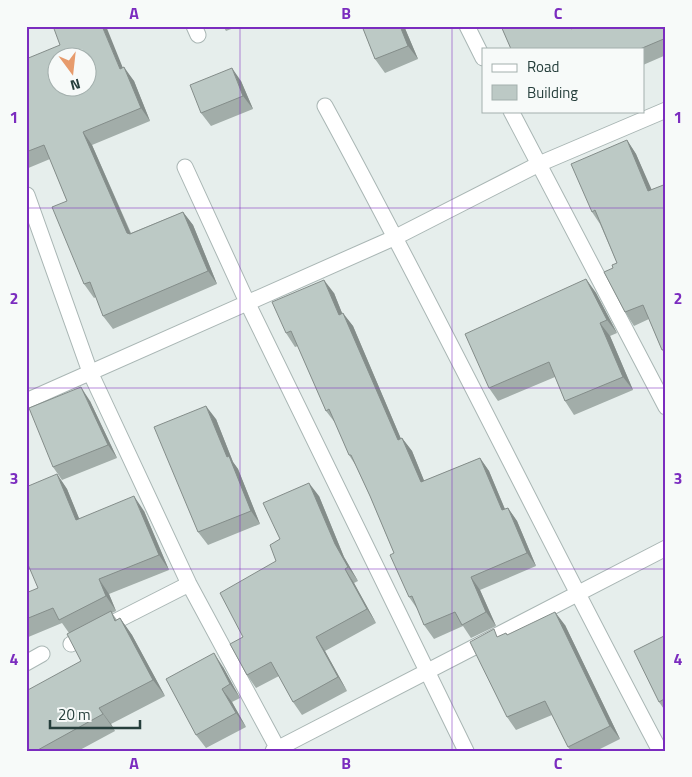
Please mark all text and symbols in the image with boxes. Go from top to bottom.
text: A [129,1,139,25]
text: B [341,1,351,25]
text: C [554,1,563,25]
north arrow [48,48,98,98]
legend [482,48,644,112]
text: Road [527,55,559,78]
text: N [68,74,83,96]
text: Building [527,81,578,104]
text: 1 [10,105,18,129]
text: 1 [674,105,682,129]
text: 2 [10,286,18,310]
text: 2 [674,286,682,310]
text: 3 [10,466,18,490]
text: 3 [674,466,682,490]
text: 4 [10,647,19,671]
text: 4 [674,647,683,671]
scale bar [50,697,140,729]
text: 20 m [58,703,91,726]
text: A [129,751,139,775]
text: B [341,751,351,775]
text: C [554,751,563,775]

